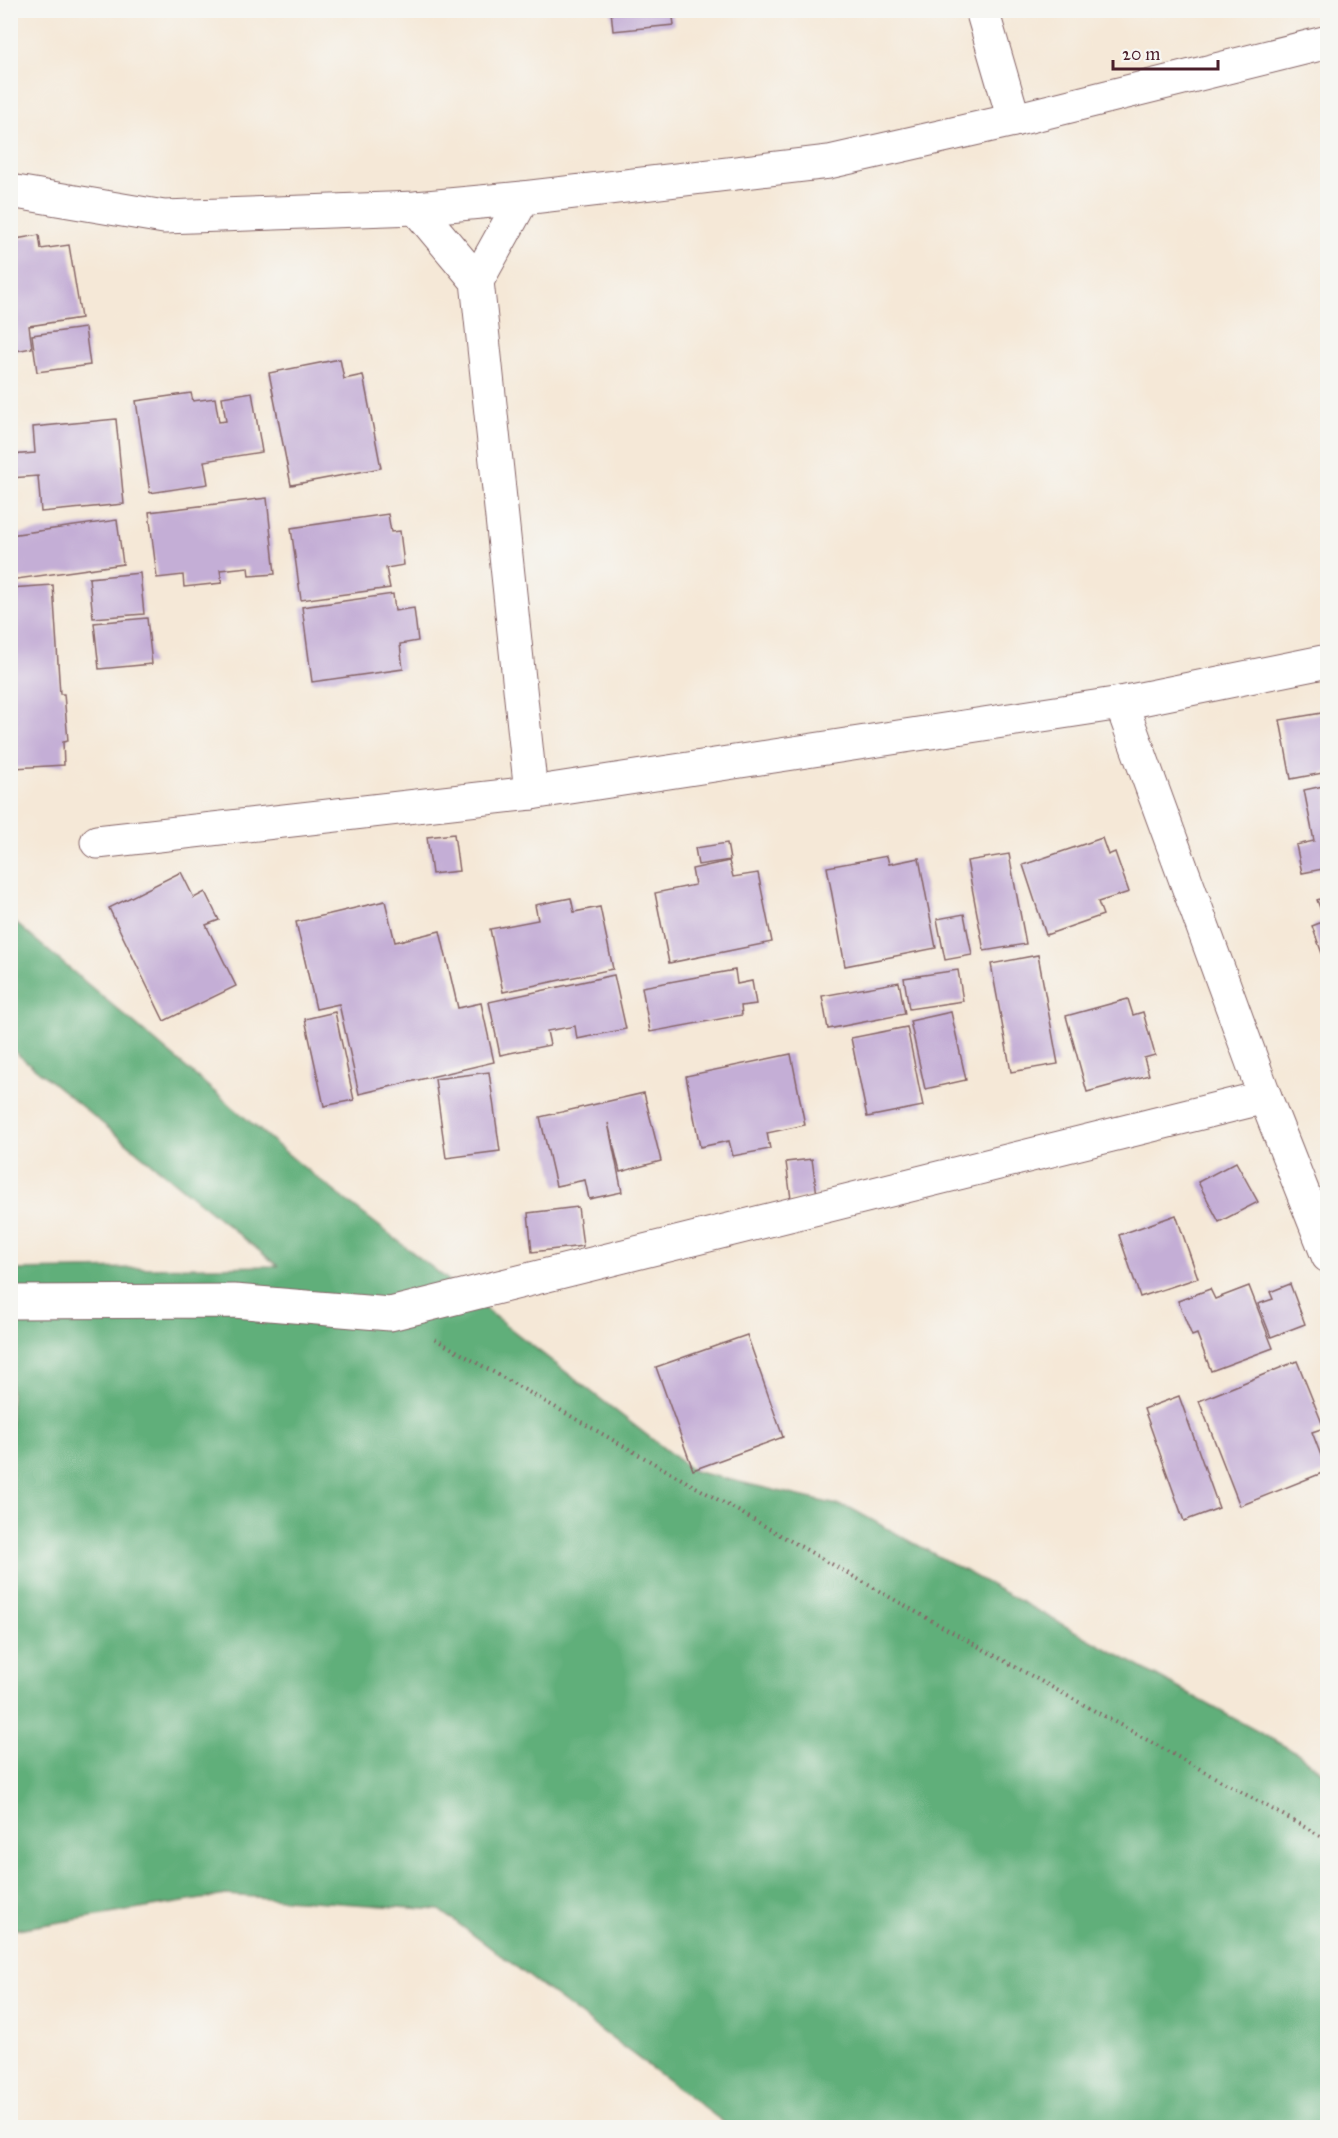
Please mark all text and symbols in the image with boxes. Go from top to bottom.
scale bar [1113,33,1218,71]
text: 20 m [1122,43,1160,65]

